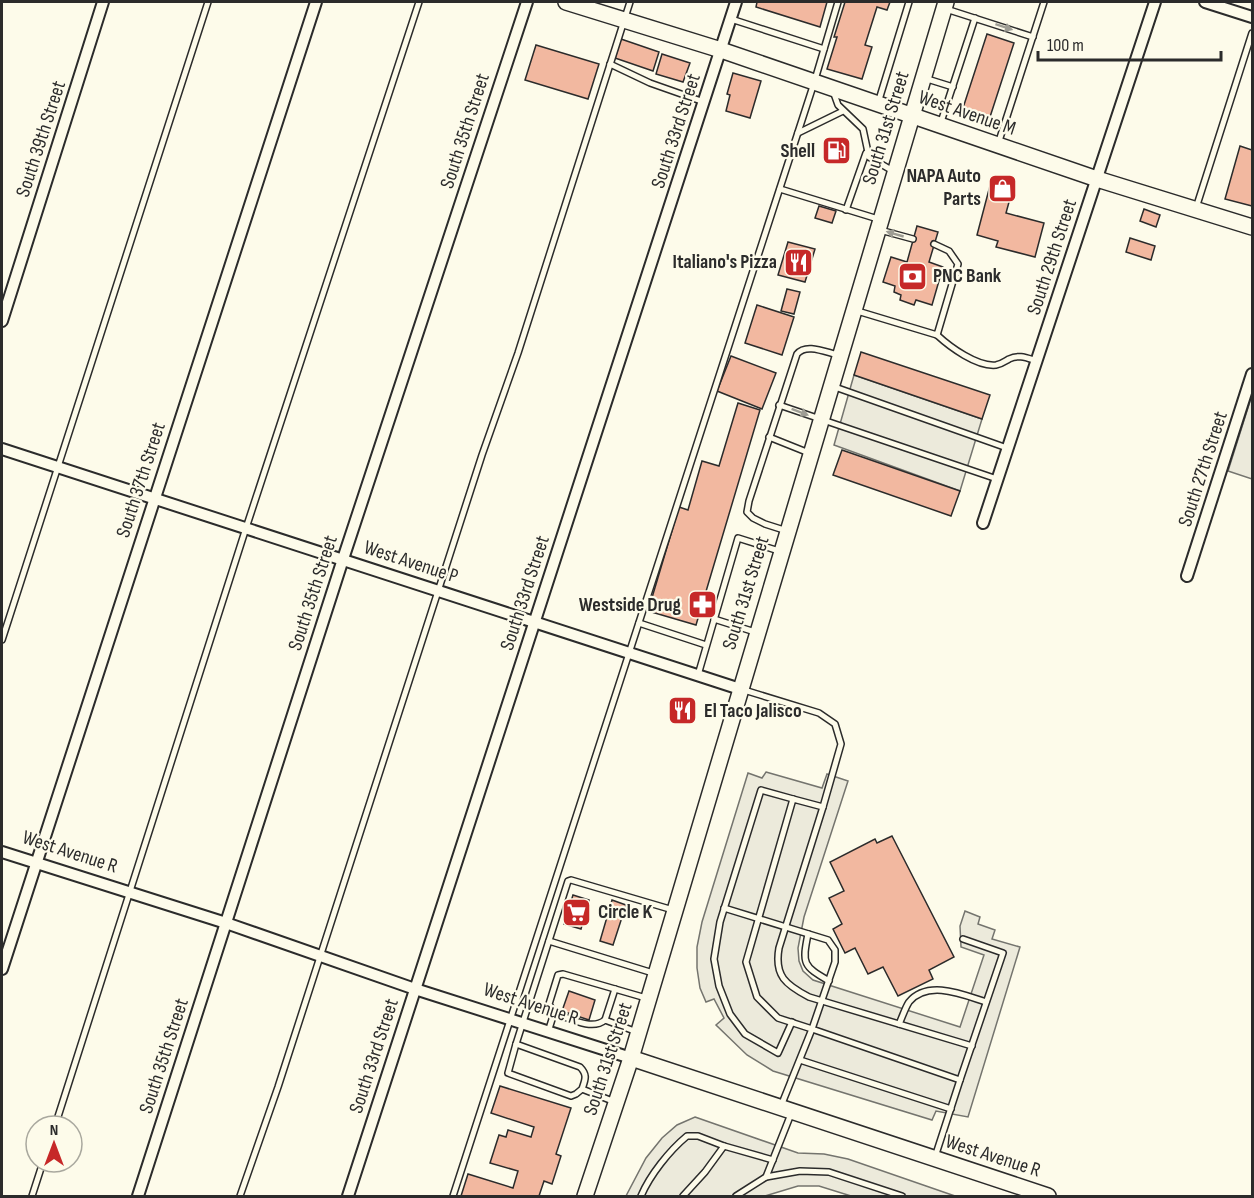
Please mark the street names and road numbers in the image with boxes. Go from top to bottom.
street label: South 31st Street [857,68,915,188]
street label: South 35th Street [435,70,495,192]
street label: South 33rd Street [646,71,706,191]
street label: South 39th Street [11,78,71,200]
street label: West Avenue M [915,85,1019,141]
street label: South 29th Street [1022,196,1082,318]
street label: South 27th Street [1173,408,1233,530]
street label: South 37th Street [111,419,171,541]
street label: South 35th Street [283,532,343,654]
street label: South 33rd Street [495,533,555,653]
street label: South 31st Street [717,533,775,653]
street label: West Avenue P [361,535,461,589]
street label: West Avenue R [19,825,121,879]
street label: West Avenue R [480,977,582,1031]
street label: South 35th Street [134,995,194,1117]
street label: South 33rd Street [344,996,404,1116]
street label: South 31st Street [578,1000,638,1118]
street label: West Avenue R [942,1129,1044,1183]

